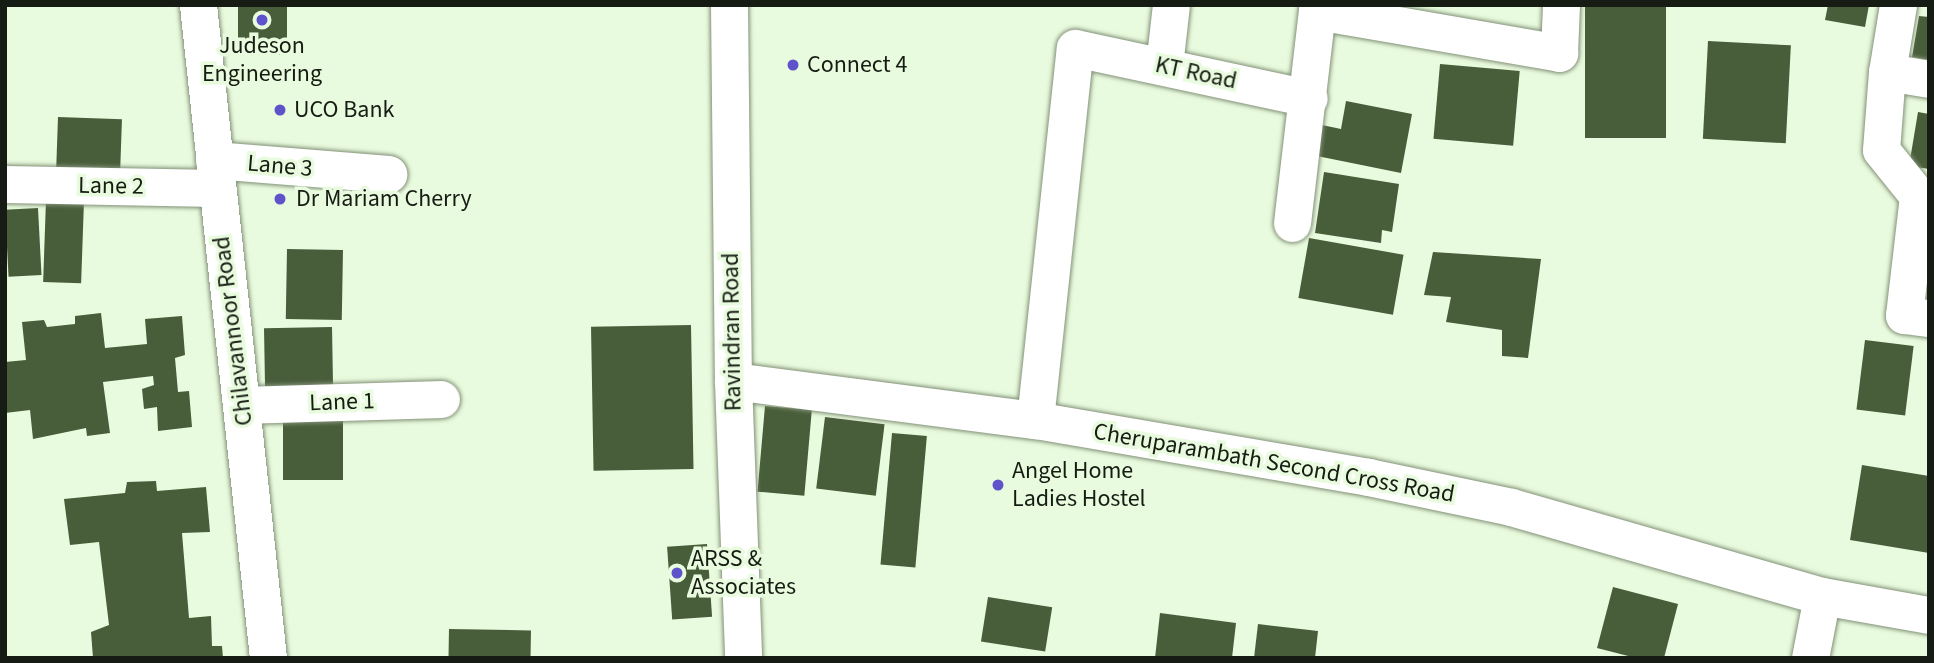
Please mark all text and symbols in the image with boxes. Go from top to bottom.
marker: Judeson Engineering [254,12,270,28]
place label: Judeson Engineering [202,32,322,88]
street label: KT Road [1153,50,1239,96]
place label: Connect 4 [807,51,907,79]
marker: Connect 4 [785,57,801,73]
place label: UCO Bank [294,96,394,124]
marker: UCO Bank [272,102,288,118]
street label: Lane 3 [246,149,314,183]
street label: Lane 2 [78,171,144,201]
place label: Dr Mariam Cherry [296,185,472,213]
marker: Dr Mariam Cherry [270,189,290,209]
street label: Chilavannoor Road [207,235,259,427]
street label: Ravindran Road [716,253,748,411]
street label: Lane 1 [309,386,375,418]
street label: Cheruparambath Second Cross Road [1091,417,1457,509]
place label: Angel Home Ladies Hostel [1012,457,1146,513]
marker: Angel Home Ladies Hostel [990,477,1006,493]
place label: ARSS & Associates [691,545,796,601]
marker: ARSS & Associates [669,565,685,581]

